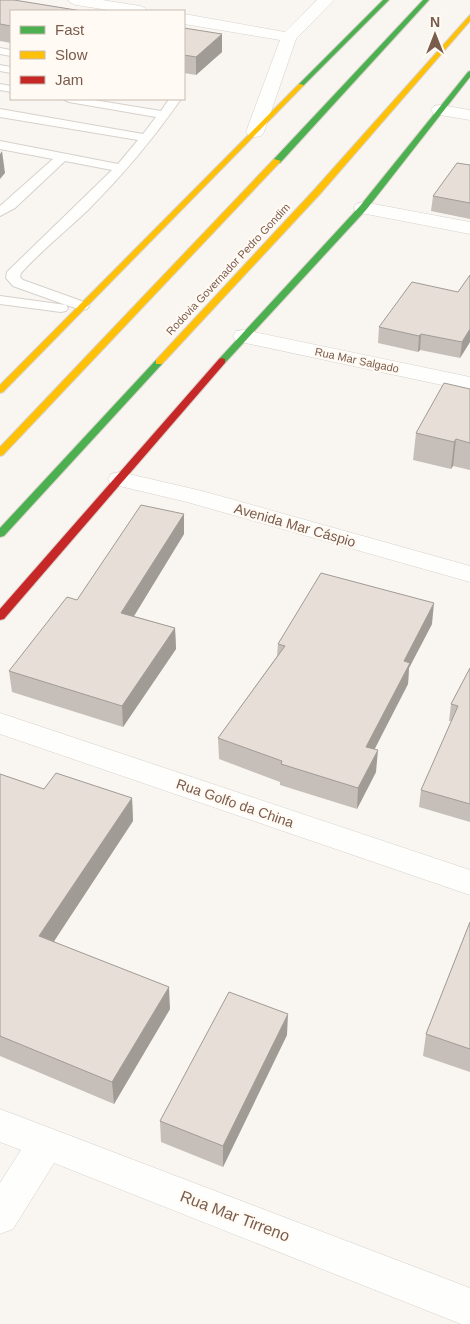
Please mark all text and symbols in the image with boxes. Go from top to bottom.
legend [10,10,185,100]
north arrow [410,10,460,60]
text: N [430,14,440,30]
text: Fast [55,21,85,38]
text: Slow [55,46,88,63]
text: Jam [55,71,83,88]
street label: Rodovia Governador Pedro Gondim [164,201,292,337]
street label: Rua Mar Salgado [314,345,400,375]
street label: Avenida Mar Cáspio [232,500,358,550]
street label: Rua Golfo da China [174,775,296,831]
street label: Rua Mar Tirreno [178,1187,292,1245]

